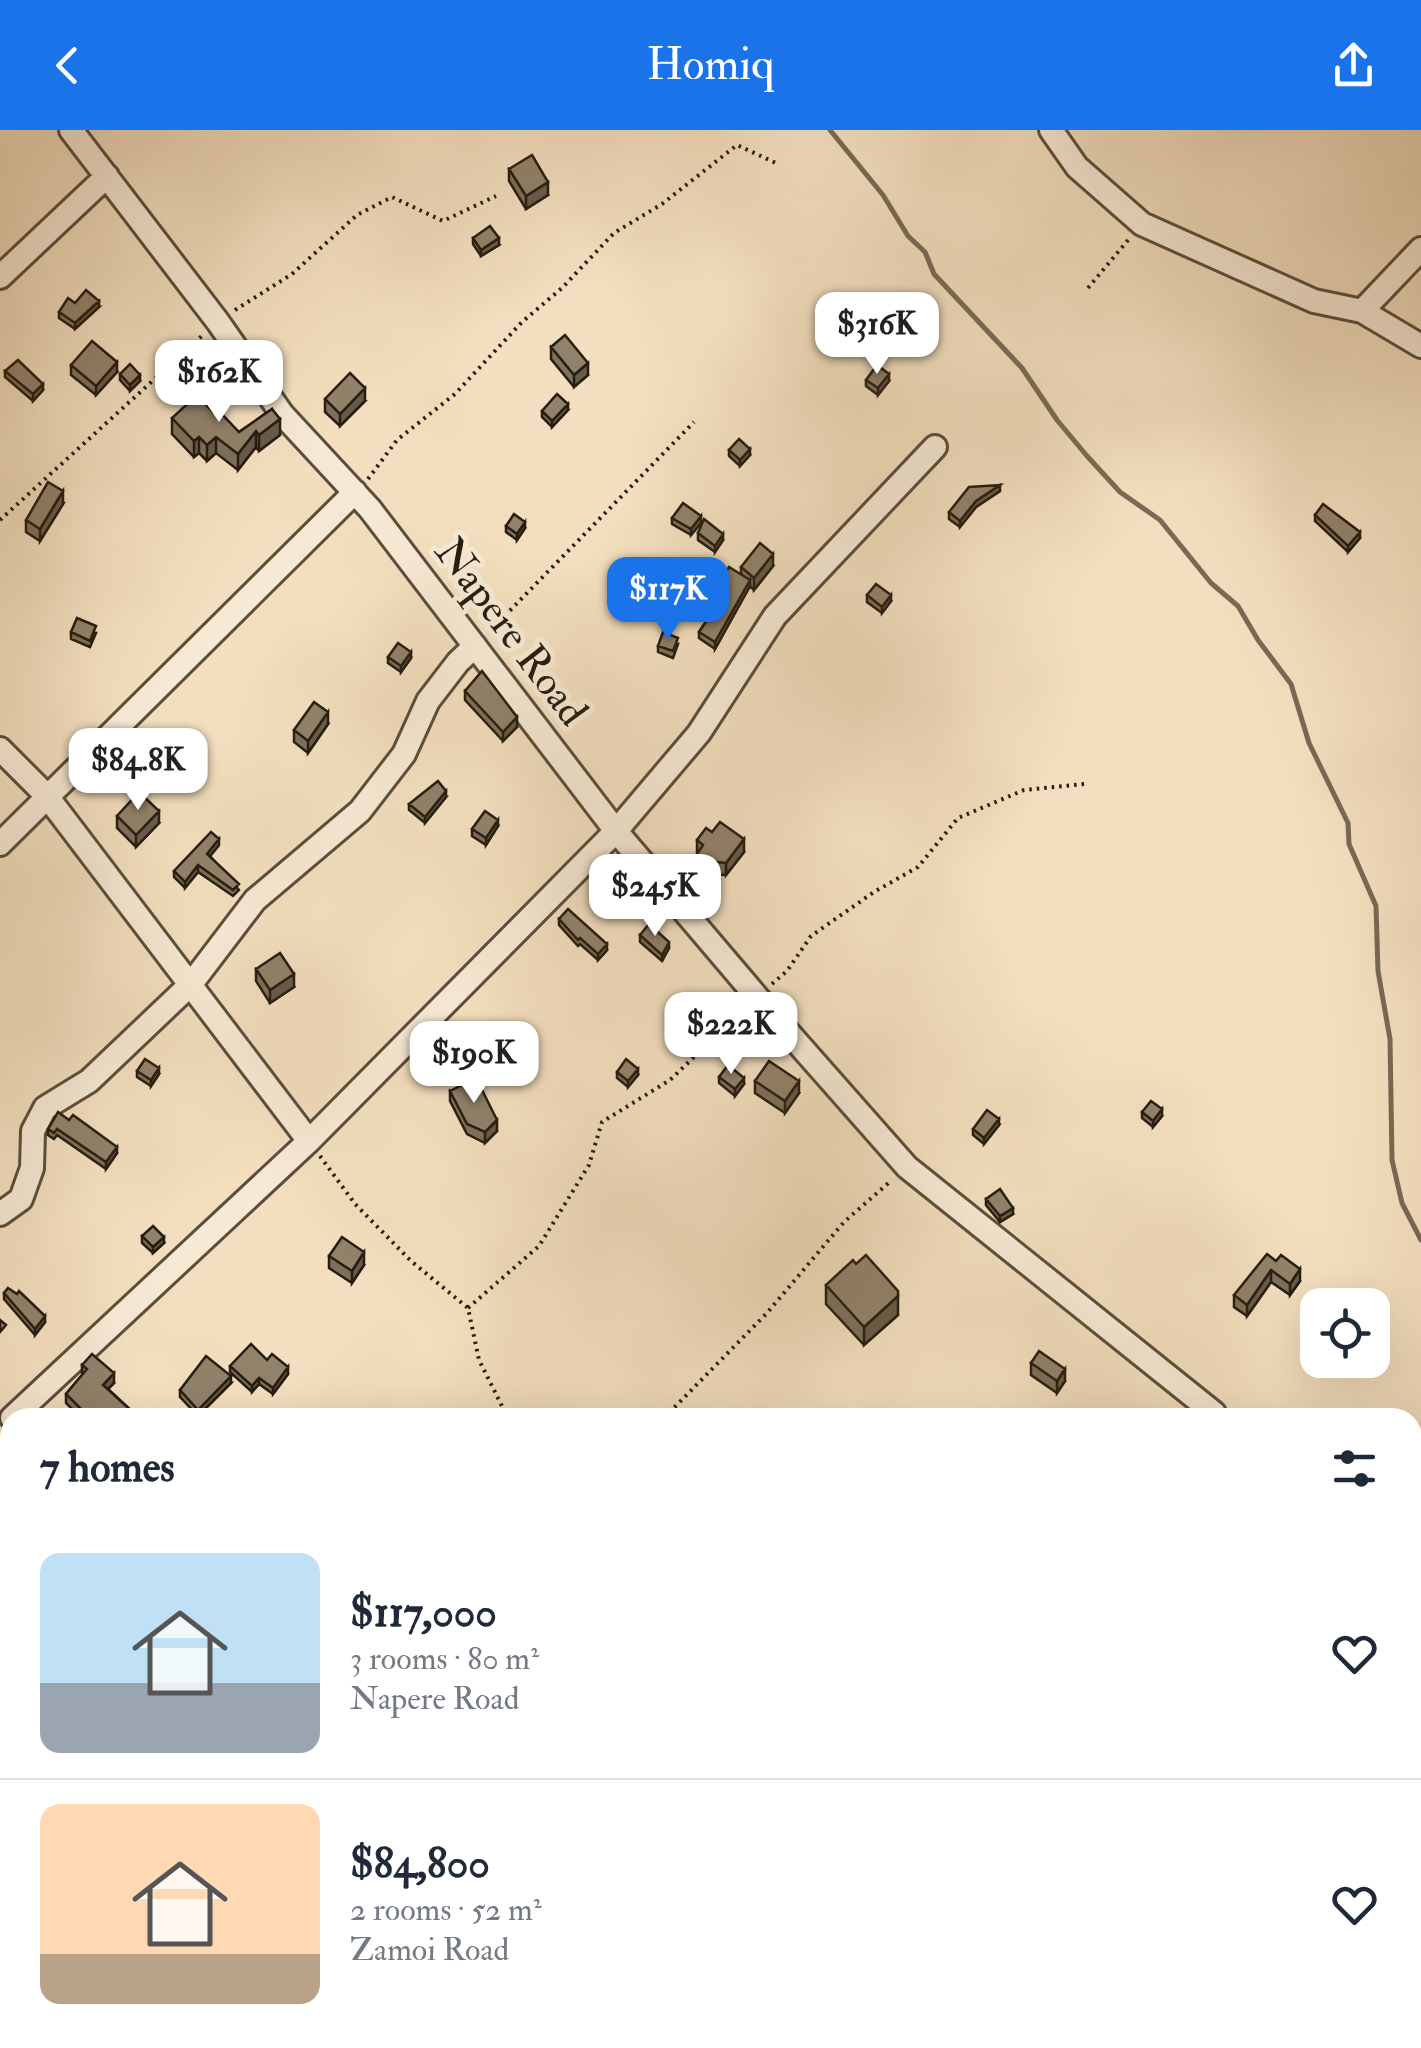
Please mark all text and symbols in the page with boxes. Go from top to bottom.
text: Homiq [646,37,775,93]
icon: back [40,38,95,93]
icon: share [1326,38,1381,93]
pin: $316K [807,292,947,377]
text: $316K [837,304,917,344]
pin: $162K [149,340,289,425]
text: $162K [177,352,261,392]
street label: Napere Road [423,528,599,737]
pin: $117K [598,557,738,642]
text: $117K [629,569,707,609]
pin: $84.8K [57,728,219,813]
text: $84.8K [91,740,185,780]
pin: $245K [585,854,725,939]
text: $245K [611,866,699,906]
pin: $222K [661,992,801,1077]
text: $222K [686,1004,776,1044]
pin: $190K [404,1021,544,1106]
text: $190K [432,1033,516,1073]
map controls [1300,1288,1390,1378]
button: locate [1300,1288,1390,1378]
icon: filters [1327,1441,1382,1496]
text: 7 homes [40,1442,175,1494]
text: $117,000 [350,1587,497,1639]
icon: home [120,1593,240,1713]
icon: heart [1327,1626,1382,1681]
text: 3 rooms · 80 m² [350,1639,539,1679]
text: Napere Road [350,1679,519,1719]
text: $84,800 [350,1838,490,1890]
icon: home [120,1844,240,1964]
icon: heart [1327,1877,1382,1932]
text: 2 rooms · 52 m² [350,1890,542,1930]
text: Zamoi Road [350,1930,509,1970]

